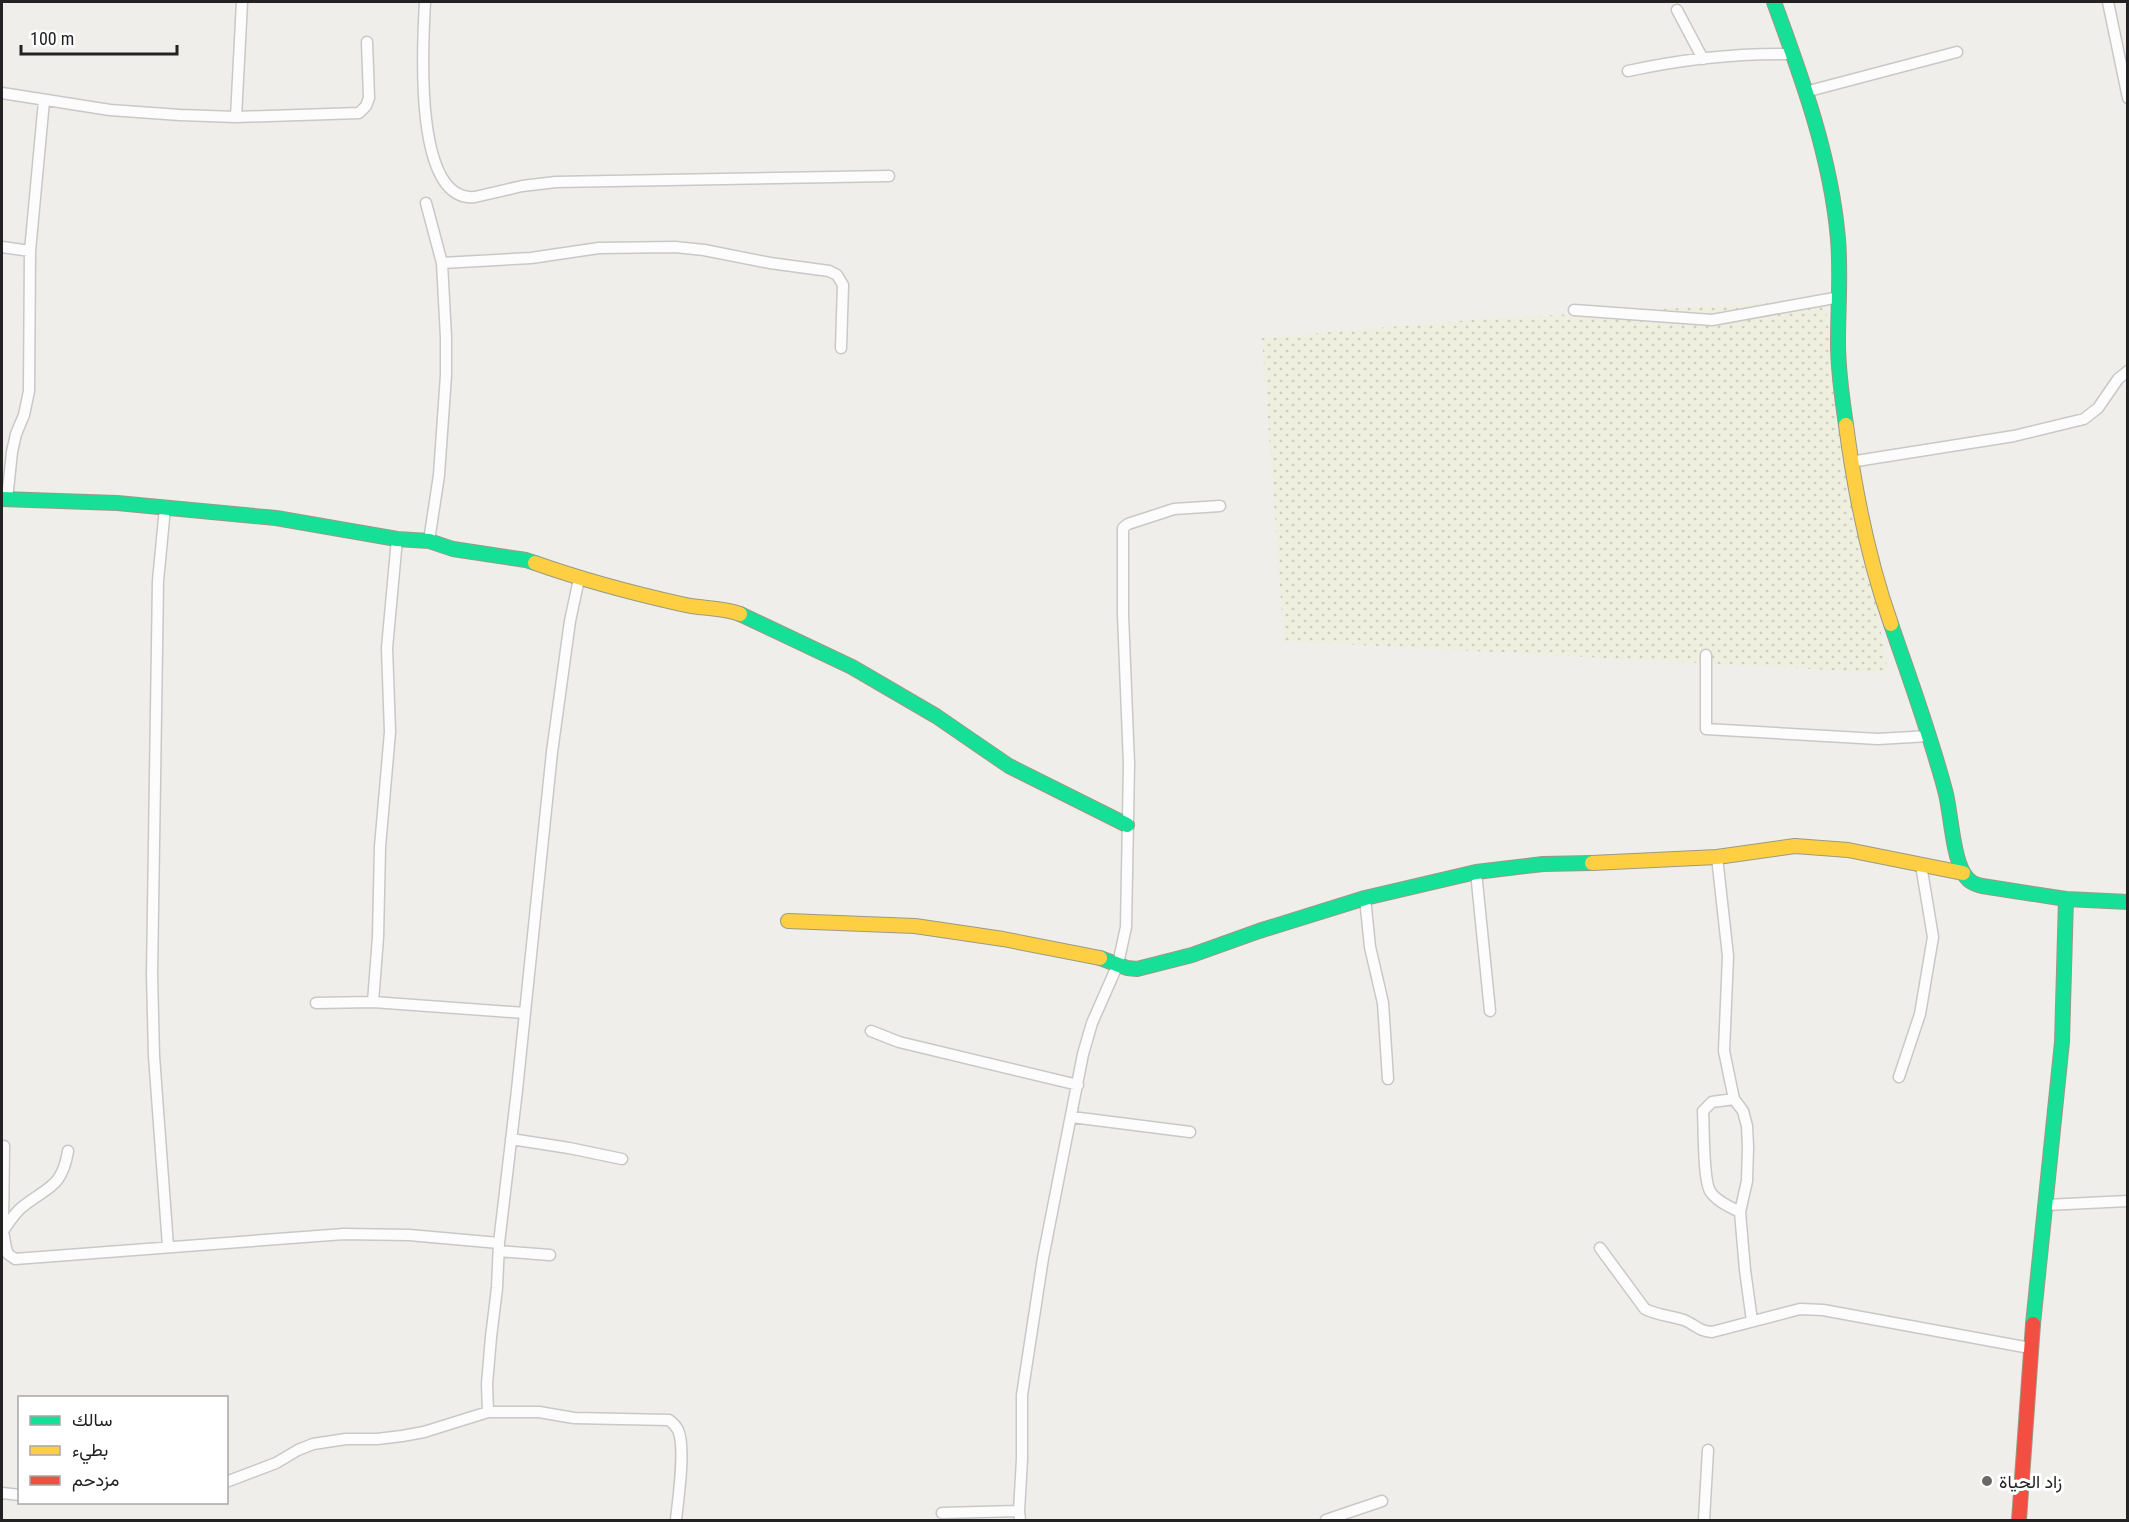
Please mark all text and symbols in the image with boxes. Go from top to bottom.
scale bar [21,18,177,56]
text: 100 m [30,28,74,49]
legend [18,1396,228,1504]
text: سالك [72,1409,112,1430]
text: بطيء [72,1439,108,1465]
text: مزدحم [72,1469,119,1492]
place label: زاد الحياة [1999,1471,2062,1493]
marker: زاد الحياة [1980,1474,1994,1488]

